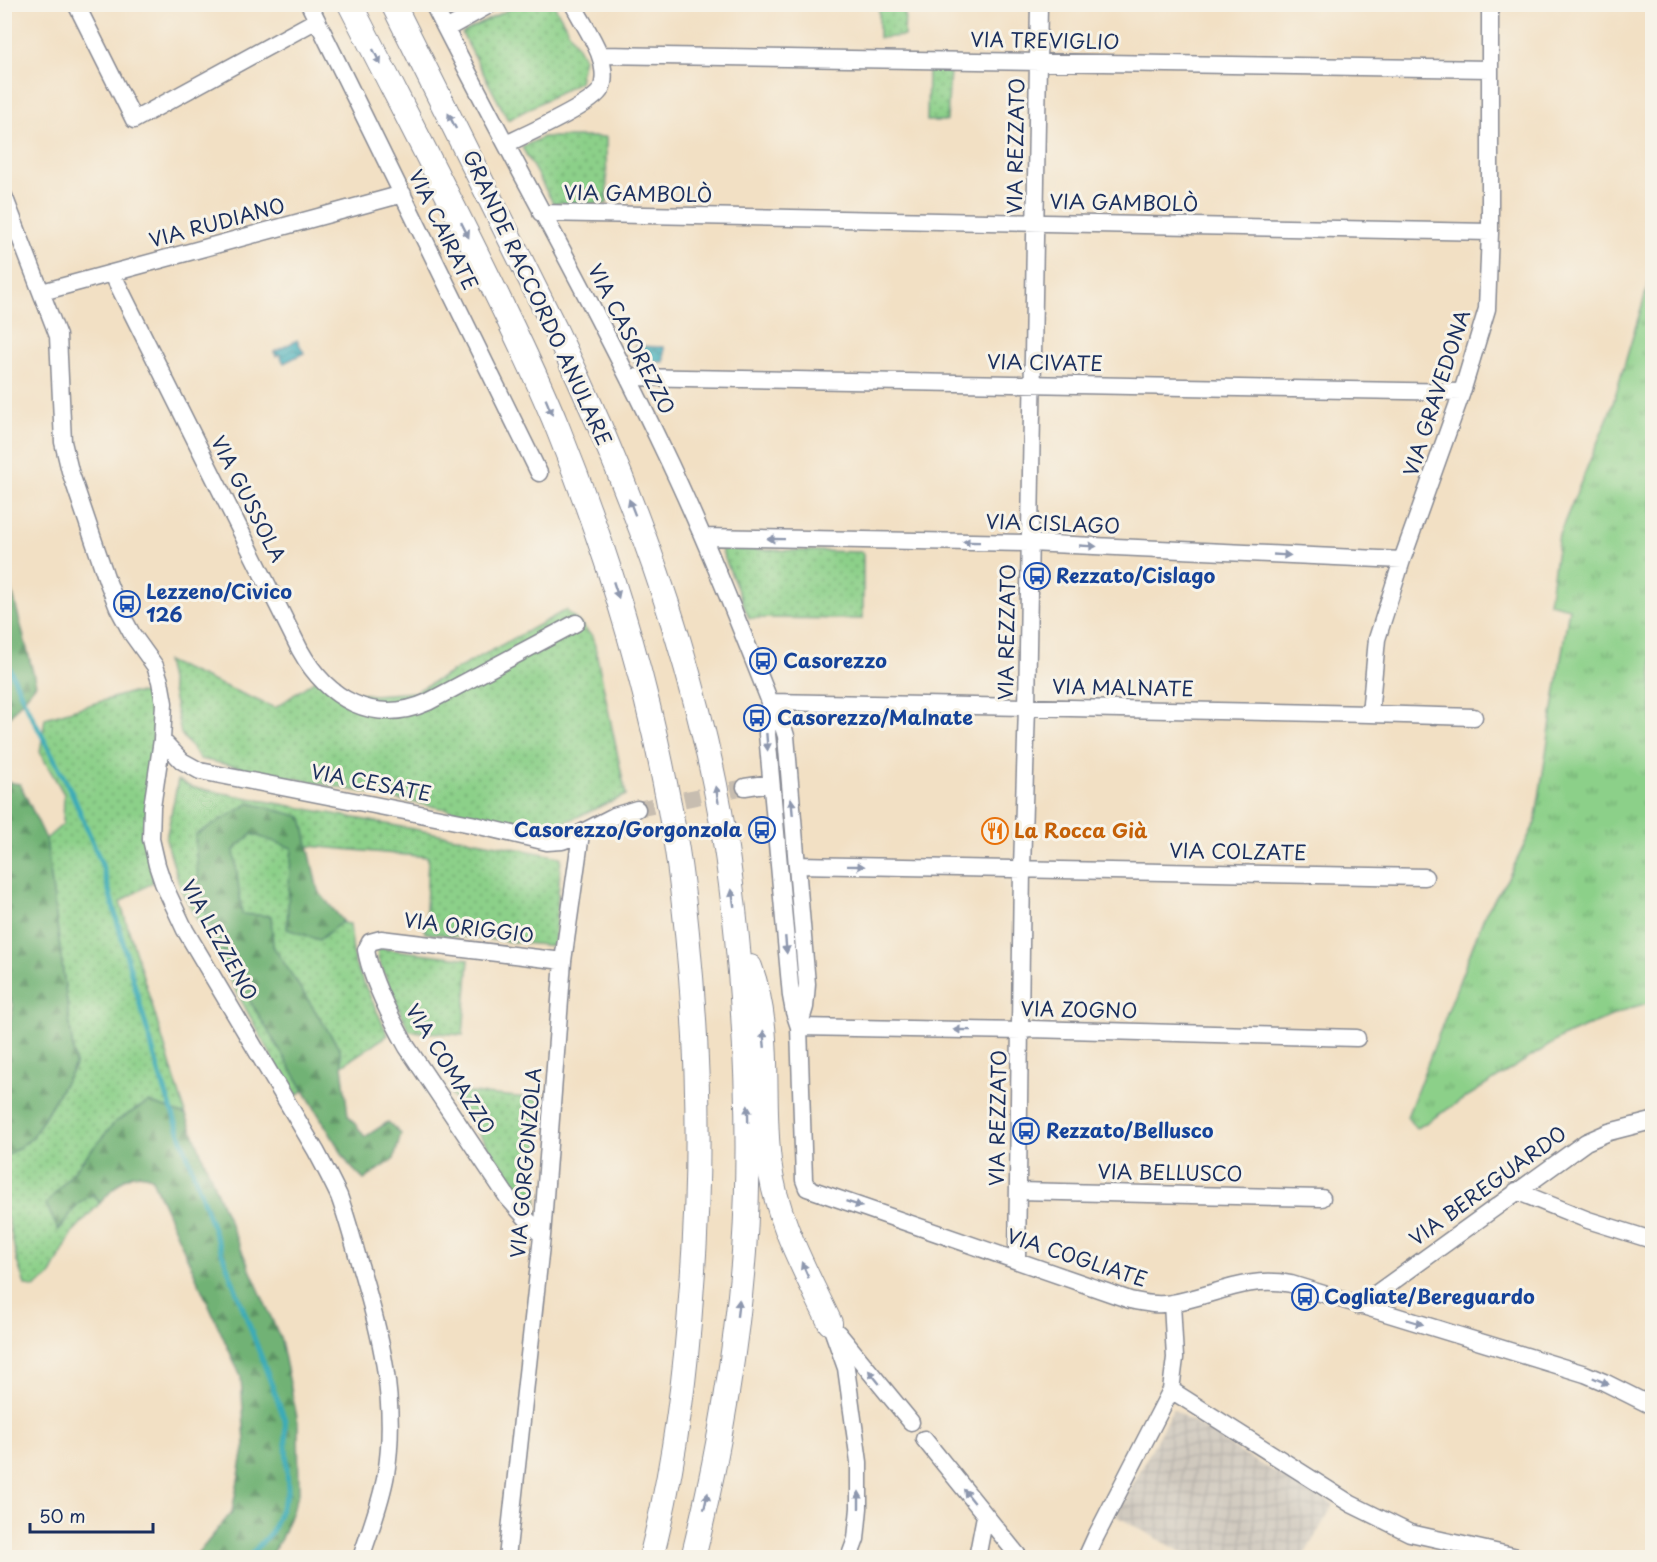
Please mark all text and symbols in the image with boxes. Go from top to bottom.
street label: VIA TREVIGLIO [970,24,1120,56]
one-way arrow [372,48,382,65]
street label: VIA REZZATO [999,78,1031,214]
one-way arrow [447,113,456,130]
street label: GRANDE RACCORDO ANULARE [456,145,620,450]
street label: VIA CAIRATE [402,164,486,295]
street label: VIA GAMBOLÒ [563,177,713,209]
street label: VIA GAMBOLÒ [1049,186,1199,218]
street label: VIA RUDIANO [146,190,288,255]
one-way arrow [461,222,470,239]
street label: VIA CASOREZZO [581,258,683,419]
street label: VIA GRAVEDONA [1395,305,1477,480]
street label: VIA CIVATE [987,346,1103,378]
one-way arrow [544,398,554,416]
street label: VIA GUSSOLA [204,430,294,567]
one-way arrow [627,498,636,516]
street label: VIA CISLAGO [985,506,1121,540]
one-way arrow [766,534,785,543]
one-way arrow [961,537,980,547]
one-way arrow [1078,541,1097,550]
one-way arrow [1273,550,1292,559]
place label: Rezzato/Cislago [1056,560,1215,590]
bus stop icon: Rezzato/Cislago [1022,561,1052,591]
street label: VIA REZZATO [990,564,1022,700]
place label: Lezzeno/Civico 126 [146,576,292,629]
one-way arrow [611,581,621,599]
bus stop icon: Lezzeno/Civico 126 [112,589,142,619]
place label: Casorezzo [783,645,887,675]
bus stop icon: Casorezzo [748,646,778,676]
street label: VIA MALNATE [1052,671,1194,703]
place label: Casorezzo/Malnate [777,702,973,732]
bus stop icon: Casorezzo/Malnate [742,703,772,733]
one-way arrow [763,733,772,752]
street label: VIA CESATE [308,756,434,808]
one-way arrow [712,785,721,804]
one-way arrow [787,797,797,816]
place label: Casorezzo/Gorgonzola [514,814,742,844]
bus stop icon: Casorezzo/Gorgonzola [747,815,777,845]
place label: La Rocca Già [1014,815,1148,845]
restaurant icon: La Rocca Già [980,816,1010,846]
street label: VIA COLZATE [1169,835,1307,867]
one-way arrow [846,861,865,871]
street label: VIA LEZZENO [174,874,265,1005]
one-way arrow [729,889,738,908]
street label: VIA ORIGGIO [402,904,536,950]
one-way arrow [781,936,791,955]
street label: VIA ZOGNO [1020,993,1138,1025]
street label: VIA COMAZZO [399,998,503,1139]
one-way arrow [953,1025,972,1035]
one-way arrow [759,1030,769,1049]
street label: VIA REZZATO [981,1050,1013,1186]
street label: VIA GORGONZOLA [502,1066,548,1259]
one-way arrow [743,1104,753,1123]
place label: Rezzato/Bellusco [1046,1115,1214,1145]
bus stop icon: Rezzato/Bellusco [1011,1116,1041,1146]
street label: VIA BEREGUARDO [1403,1118,1572,1253]
street label: VIA BELLUSCO [1097,1156,1243,1188]
one-way arrow [846,1200,864,1210]
street label: VIA COGLIATE [1003,1220,1151,1294]
one-way arrow [800,1260,810,1278]
place label: Cogliate/Bereguardo [1324,1281,1535,1311]
bus stop icon: Cogliate/Bereguardo [1290,1282,1320,1312]
one-way arrow [733,1299,742,1318]
one-way arrow [1406,1318,1424,1327]
one-way arrow [867,1369,880,1385]
one-way arrow [1592,1377,1610,1386]
one-way arrow [963,1488,976,1504]
one-way arrow [702,1491,712,1510]
one-way arrow [854,1491,864,1510]
scale bar [30,1496,153,1534]
text: 50 m [39,1502,86,1529]

